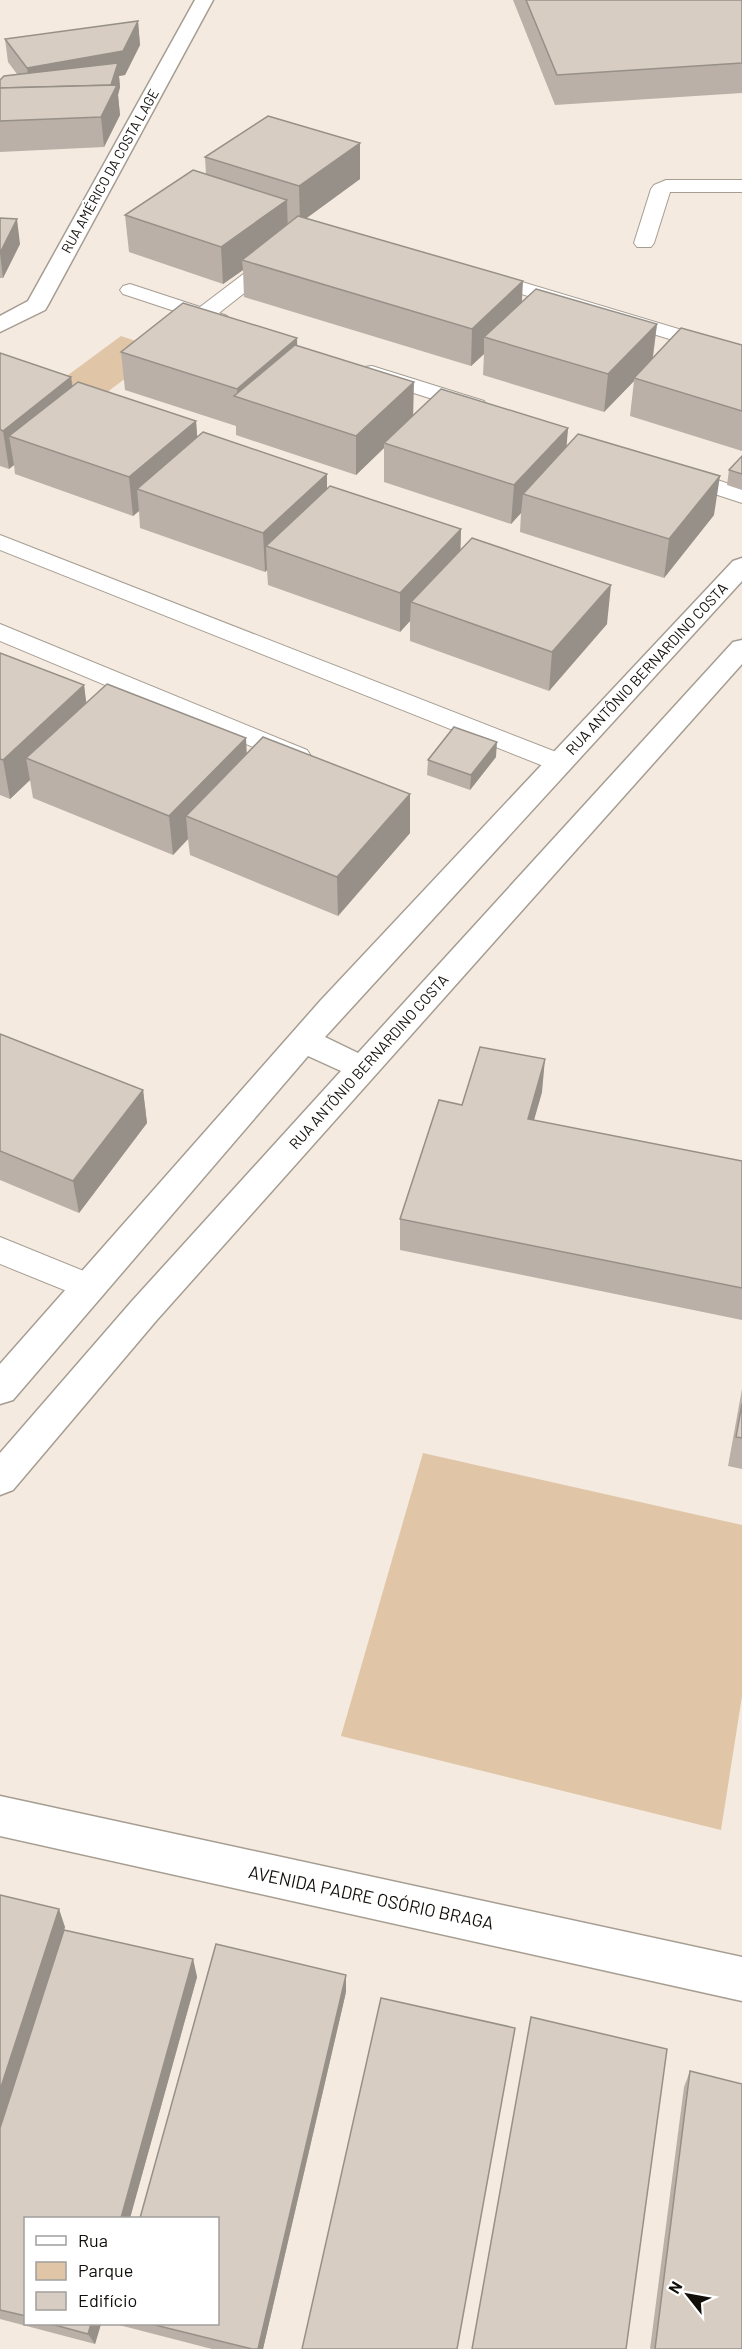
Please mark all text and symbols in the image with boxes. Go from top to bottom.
street label: RUA AMÉRICO DA COSTA LAGE [57,86,162,256]
street label: RUA ANTÔNIO BERNARDINO COSTA [562,578,731,758]
street label: RUA ANTÔNIO BERNARDINO COSTA [285,970,452,1152]
street label: AVENIDA PADRE OSÓRIO BRAGA [247,1860,496,1934]
legend [24,2217,219,2325]
text: Rua [78,2229,108,2251]
text: Parque [78,2259,133,2281]
north arrow [658,2265,718,2325]
text: N [664,2278,686,2296]
text: Edifício [78,2289,137,2311]

